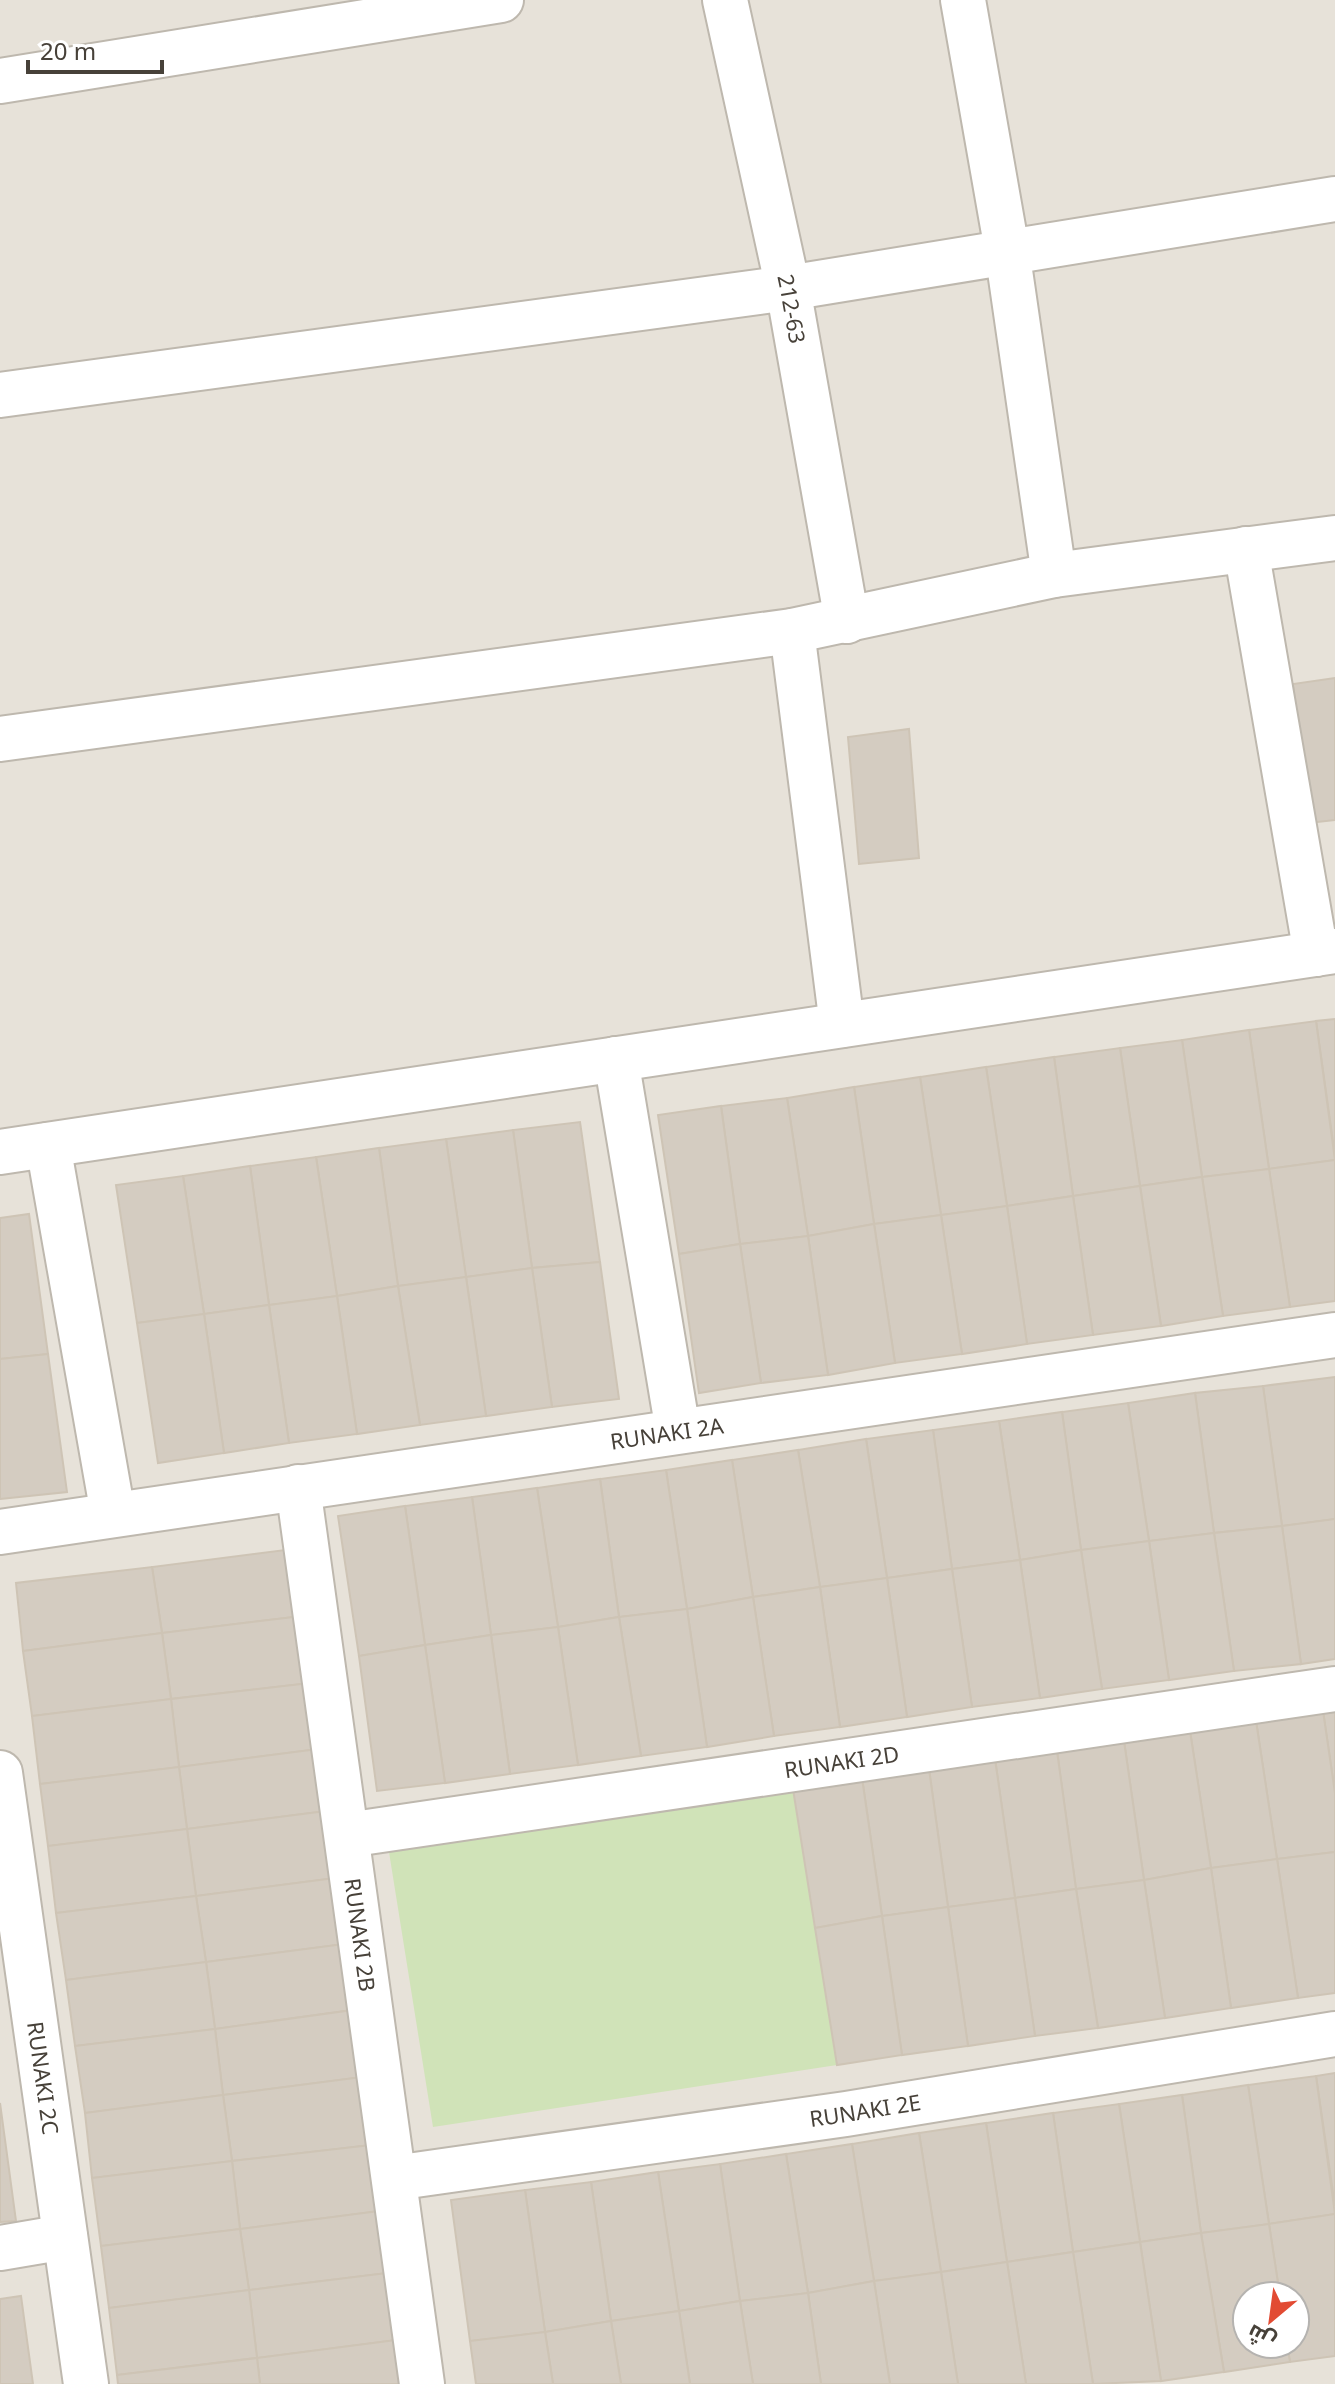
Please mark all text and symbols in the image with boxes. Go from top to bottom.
scale bar [28,24,162,74]
text: 20 m [40,34,96,67]
street label: 212-63 [771,271,814,346]
street label: RUNAKI 2A [608,1409,726,1456]
street label: RUNAKI 2D [782,1738,901,1784]
street label: RUNAKI 2B [338,1876,384,1993]
street label: RUNAKI 2C [21,2019,67,2136]
street label: RUNAKI 2E [807,2086,923,2133]
north arrow [1231,2280,1311,2360]
text: ش [1241,2318,1280,2358]

